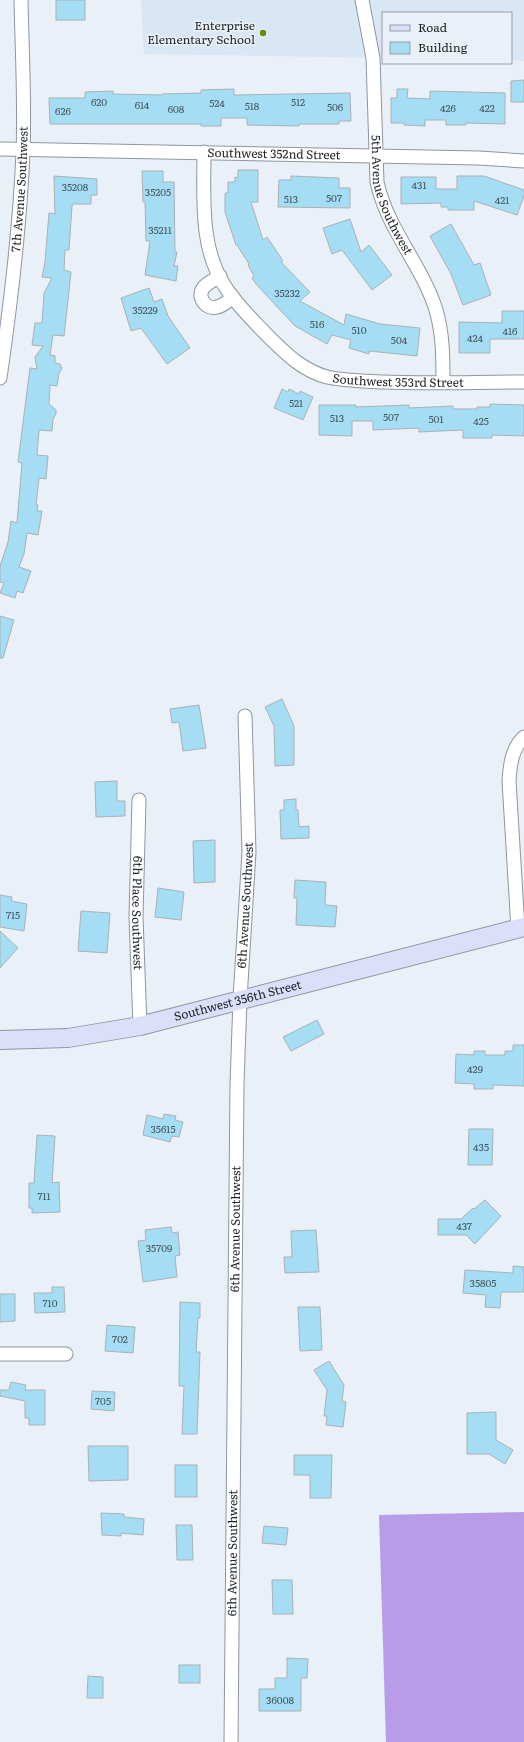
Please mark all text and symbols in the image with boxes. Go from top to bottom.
legend [382,12,512,64]
place label: Enterprise Elementary School [147,16,255,48]
text: Road [418,18,448,36]
marker: Enterprise Elementary School [258,28,268,38]
text: Building [418,38,468,56]
house number: 620 [91,94,107,109]
house number: 512 [291,94,305,109]
house number: 524 [209,95,225,110]
house number: 614 [135,97,150,112]
house number: 518 [245,98,260,113]
house number: 506 [327,99,344,114]
house number: 426 [440,100,457,115]
house number: 422 [479,100,495,115]
house number: 608 [168,101,185,116]
house number: 626 [55,103,72,118]
street label: 7th Avenue Southwest [6,126,32,253]
street label: 5th Avenue Southwest [367,135,418,258]
street label: Southwest 352nd Street [207,143,341,163]
house number: 431 [412,177,427,192]
house number: 35208 [62,179,89,194]
house number: 35205 [145,184,171,199]
house number: 507 [326,190,342,205]
house number: 513 [284,191,298,206]
house number: 421 [495,192,509,207]
house number: 35211 [148,222,172,237]
house number: 35232 [274,285,300,300]
house number: 35229 [132,302,158,317]
house number: 516 [310,316,325,331]
house number: 510 [352,322,367,337]
house number: 416 [503,323,518,338]
house number: 424 [467,330,484,345]
house number: 504 [391,332,408,347]
street label: Southwest 353rd Street [331,368,464,391]
house number: 521 [289,395,303,410]
house number: 507 [383,409,399,424]
house number: 513 [330,410,344,425]
house number: 501 [429,411,443,426]
house number: 425 [473,413,489,428]
street label: 6th Avenue Southwest [232,842,257,969]
street label: 6th Place Southwest [128,856,148,970]
house number: 715 [6,907,20,922]
street label: Southwest 356th Street [172,975,303,1025]
house number: 429 [467,1061,483,1076]
house number: 35615 [151,1121,175,1136]
house number: 435 [473,1139,489,1154]
street label: 6th Avenue Southwest [225,1166,244,1292]
house number: 711 [37,1188,51,1203]
house number: 437 [456,1218,472,1233]
house number: 35709 [146,1240,172,1255]
house number: 35805 [470,1275,496,1290]
house number: 710 [43,1295,58,1310]
house number: 702 [112,1331,128,1346]
house number: 705 [95,1393,111,1408]
street label: 6th Avenue Southwest [222,1490,241,1616]
house number: 36008 [266,1692,294,1707]

